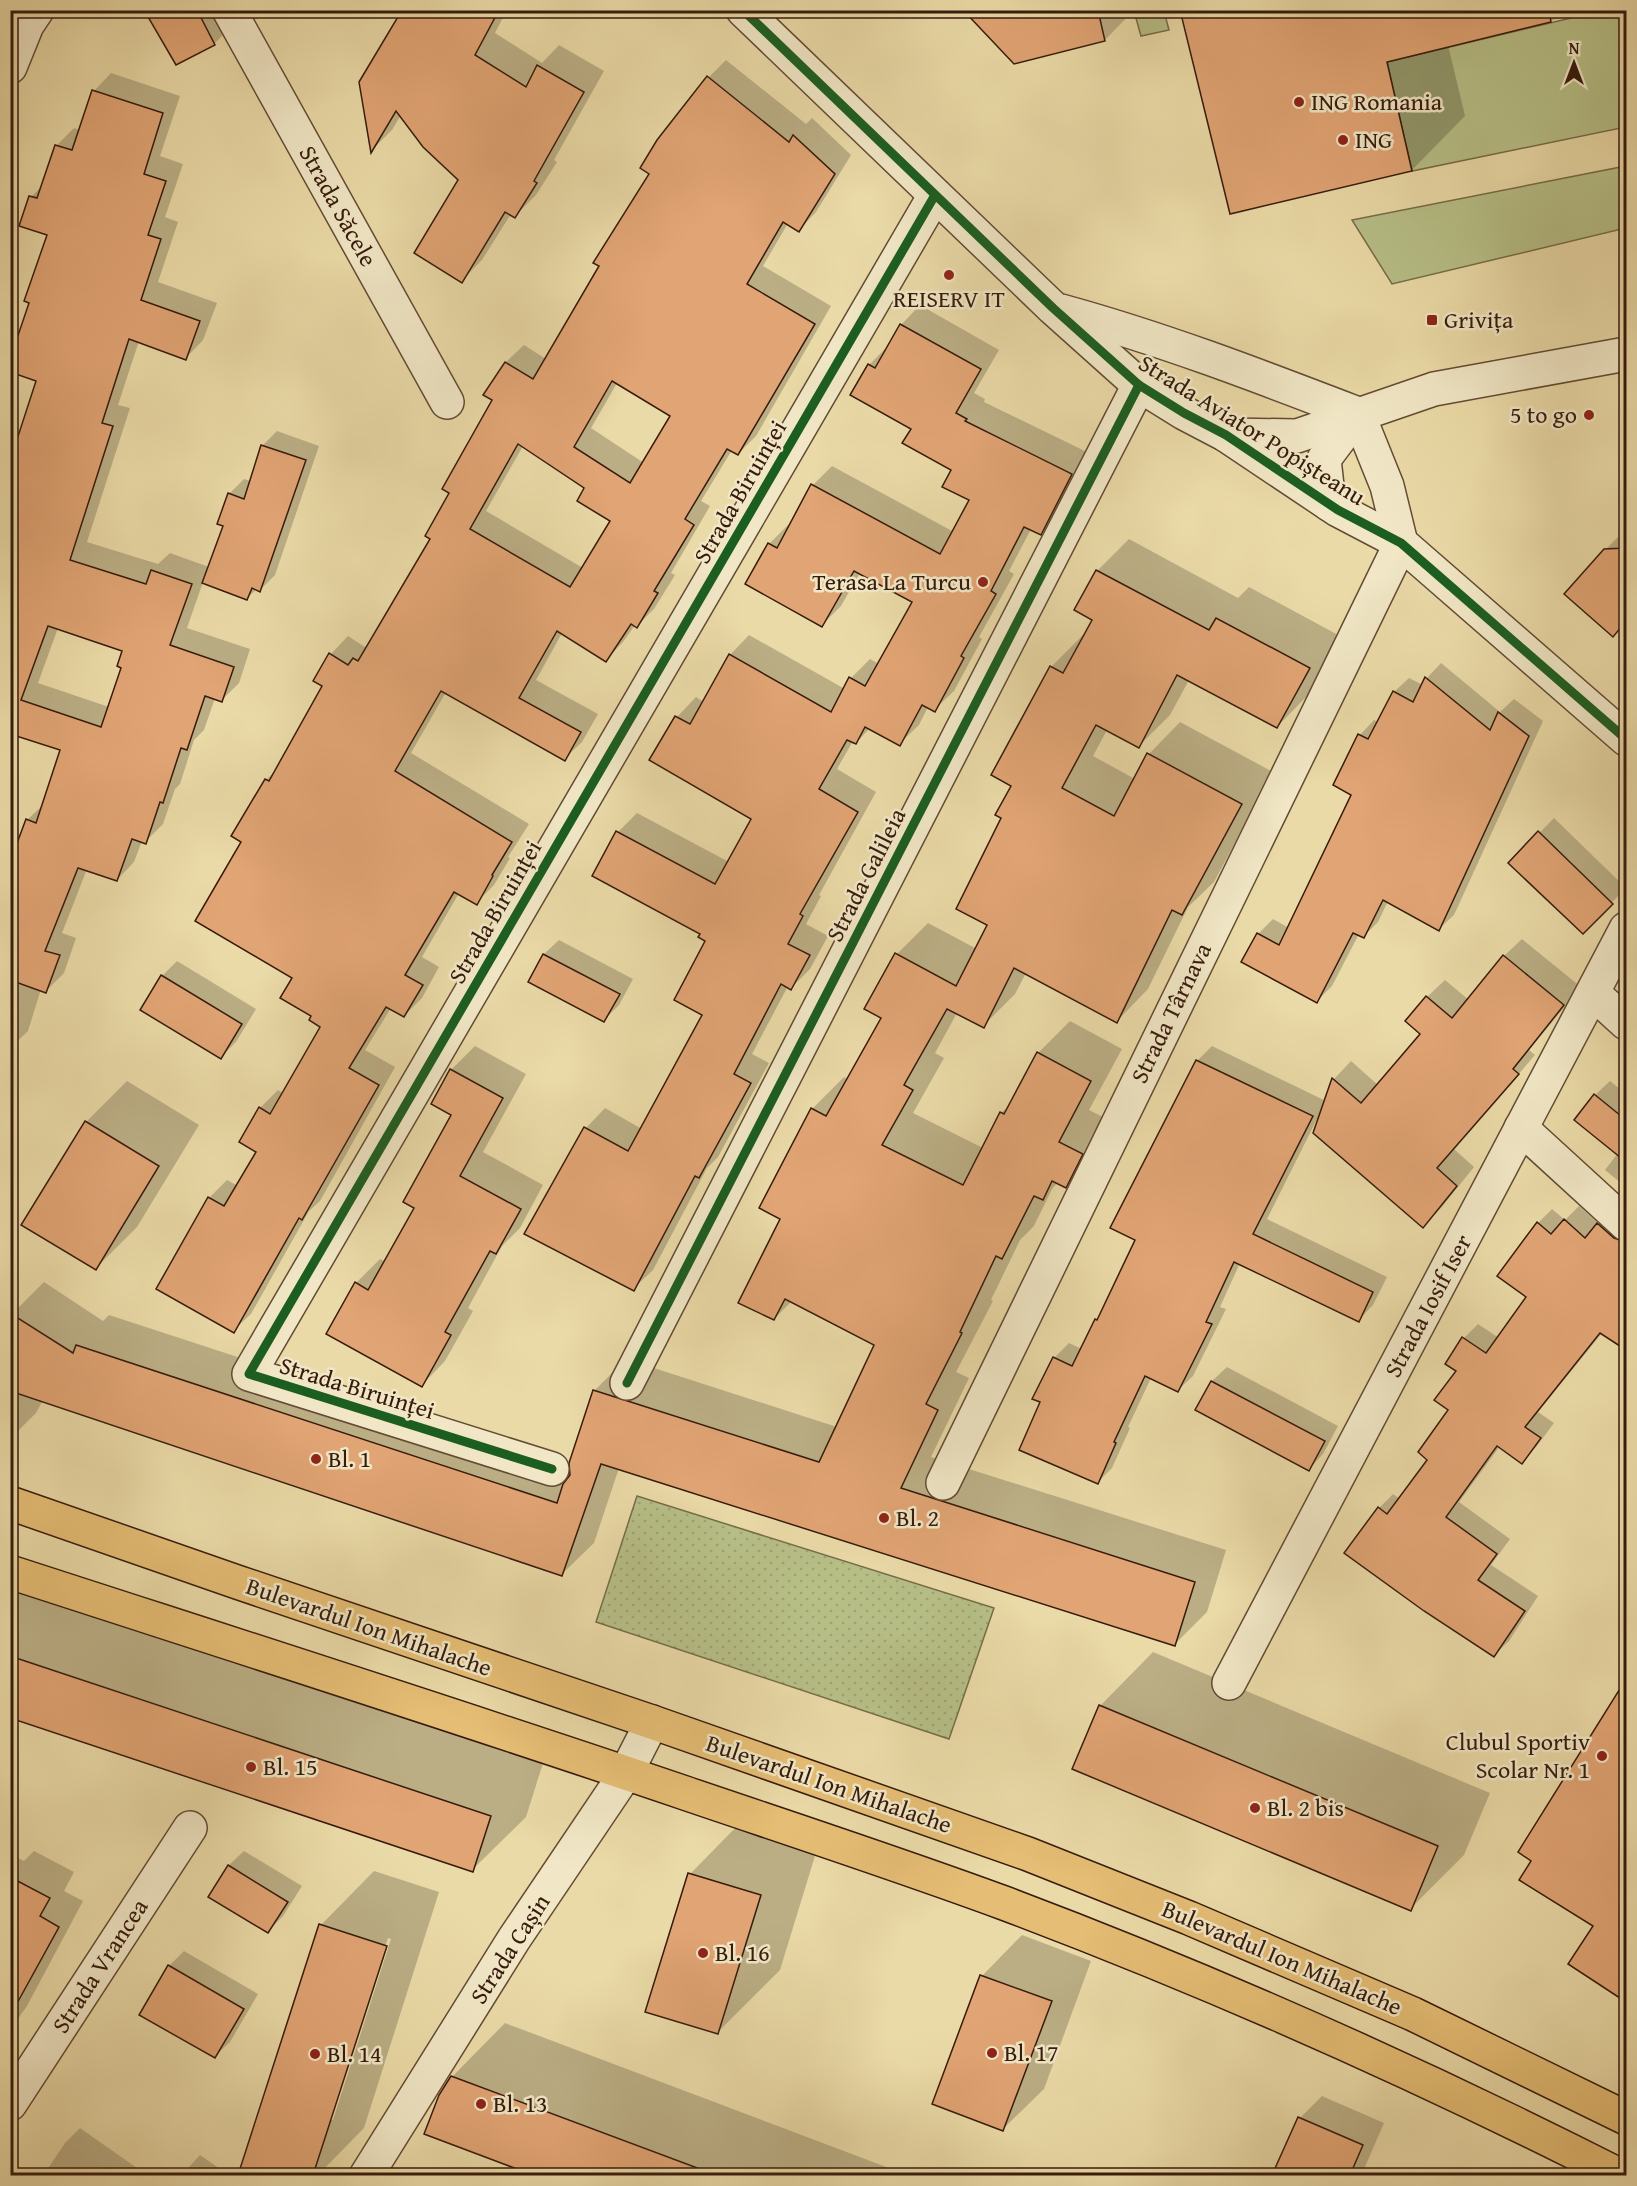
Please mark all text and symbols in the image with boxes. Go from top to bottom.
north arrow [1544,33,1604,93]
text: N [1569,36,1580,60]
place label: ING Romania [1311,84,1443,119]
marker: ING Romania [1292,95,1306,109]
place label: ING [1355,122,1392,157]
marker: ING [1336,133,1350,147]
street label: Strada Săcele [291,139,386,273]
marker: REISERV IT [942,268,956,282]
place label: REISERV IT [893,281,1005,316]
place label: Grivița [1444,302,1514,337]
marker: Grivița [1425,313,1439,327]
street label: Strada Aviator Popișteanu [1132,345,1373,514]
place label: 5 to go [1510,397,1577,432]
marker: 5 to go [1582,408,1596,422]
street label: Strada Biruinței [684,413,795,570]
place label: Terasa La Turcu [812,564,971,599]
marker: Terasa La Turcu [976,575,990,589]
street label: Strada Galileia [817,801,915,948]
street label: Strada Biruinței [439,833,550,990]
street label: Strada Târnava [1121,936,1220,1089]
street label: Strada Iosif Iser [1375,1228,1480,1384]
street label: Strada Biruinței [275,1347,439,1428]
place label: Bl. 1 [328,1441,371,1476]
marker: Bl. 1 [309,1452,323,1466]
place label: Bl. 2 [896,1500,939,1535]
marker: Bl. 2 [877,1511,891,1525]
street label: Bulevardul Ion Mihalache [242,1568,497,1685]
place label: Clubul Sportiv Scolar Nr. 1 [1446,1724,1590,1787]
street label: Bulevardul Ion Mihalache [702,1725,957,1842]
place label: Bl. 15 [263,1749,318,1784]
marker: Clubul Sportiv Scolar Nr. 1 [1595,1749,1609,1763]
marker: Bl. 15 [244,1760,258,1774]
place label: Bl. 2 bis [1267,1790,1344,1825]
marker: Bl. 2 bis [1248,1801,1262,1815]
street label: Strada Cașin [461,1886,559,2011]
street label: Strada Vrancea [43,1891,157,2040]
street label: Bulevardul Ion Mihalache [1157,1891,1408,2024]
place label: Bl. 16 [715,1935,770,1970]
marker: Bl. 16 [696,1946,710,1960]
place label: Bl. 17 [1004,2035,1059,2070]
place label: Bl. 14 [327,2036,382,2071]
marker: Bl. 17 [985,2046,999,2060]
marker: Bl. 14 [308,2047,322,2061]
place label: Bl. 13 [493,2086,548,2121]
marker: Bl. 13 [474,2097,488,2111]

